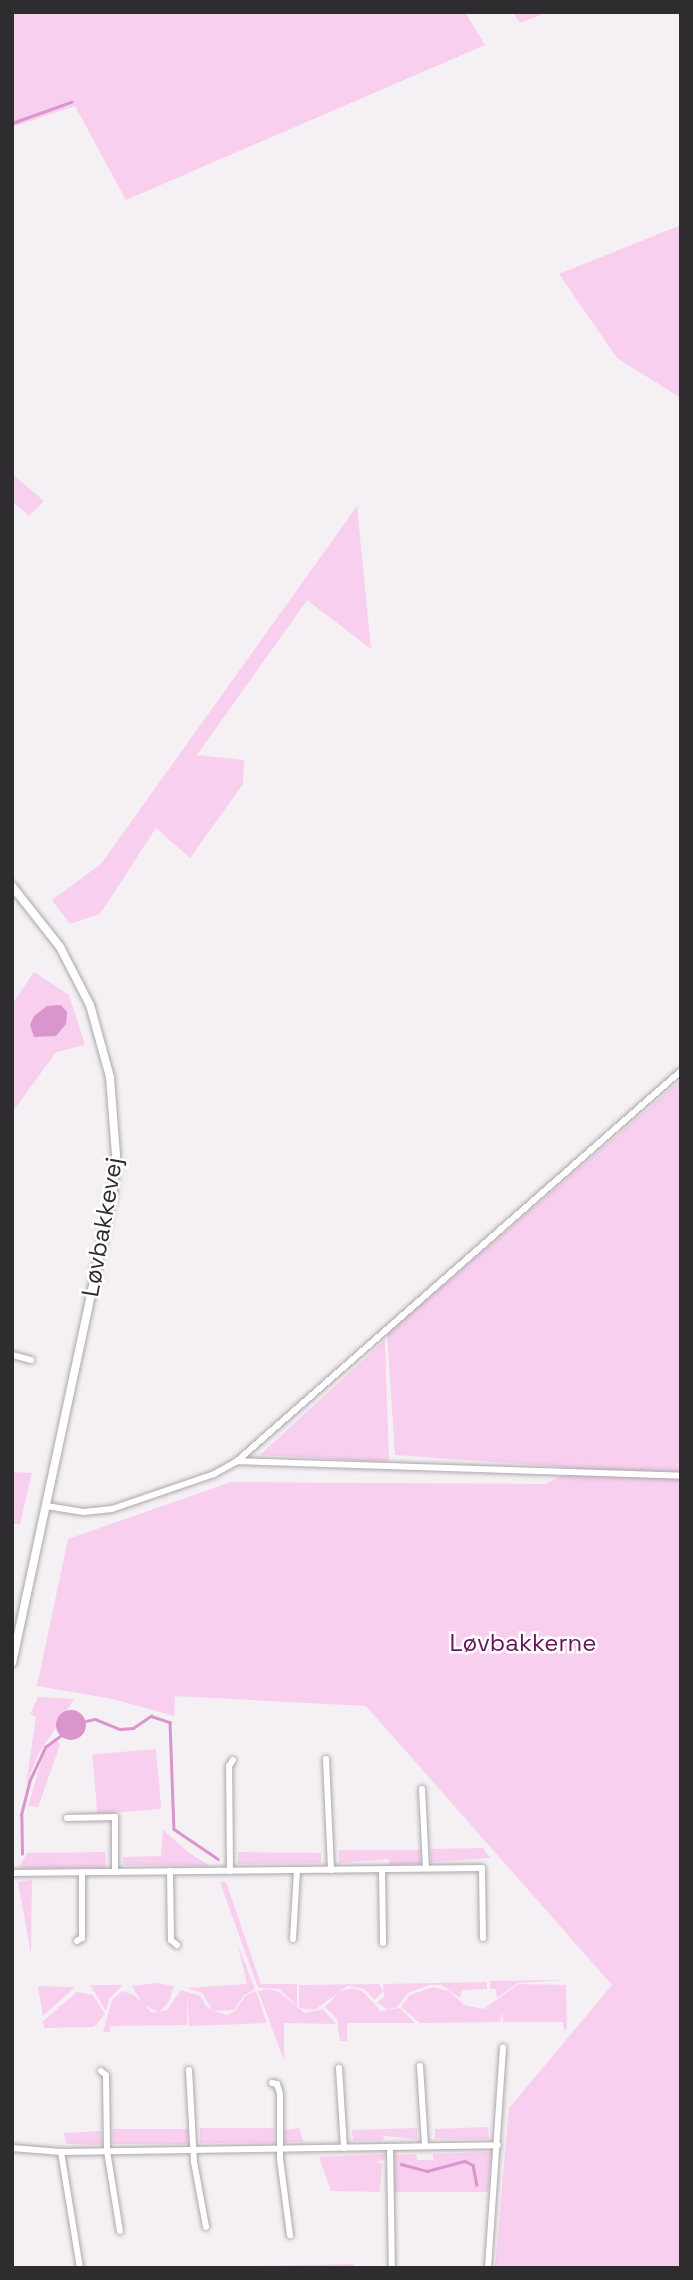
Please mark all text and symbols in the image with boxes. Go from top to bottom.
street label: Løvbakkevej [76,1155,128,1299]
park label: Løvbakkerne [450,1629,596,1657]

